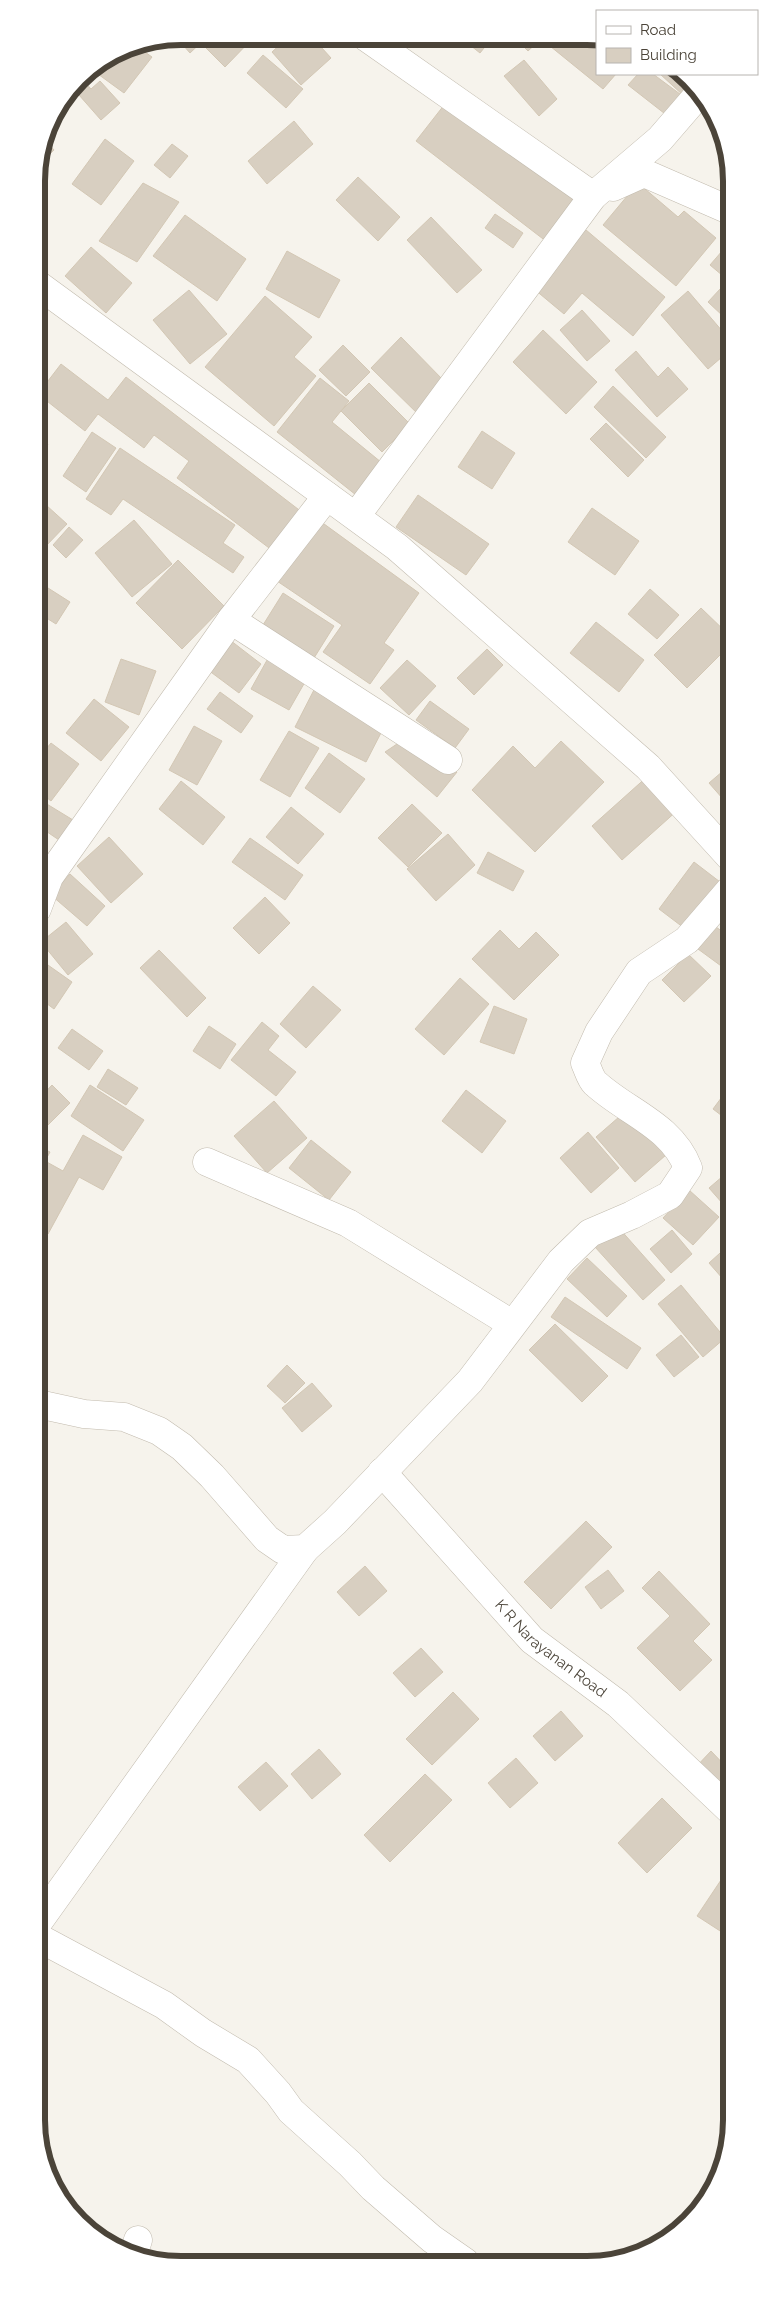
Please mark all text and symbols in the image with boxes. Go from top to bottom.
legend [596,10,758,75]
text: Road [640,21,676,39]
text: Building [640,46,697,64]
street label: K R Narayanan Road [491,1596,610,1701]

